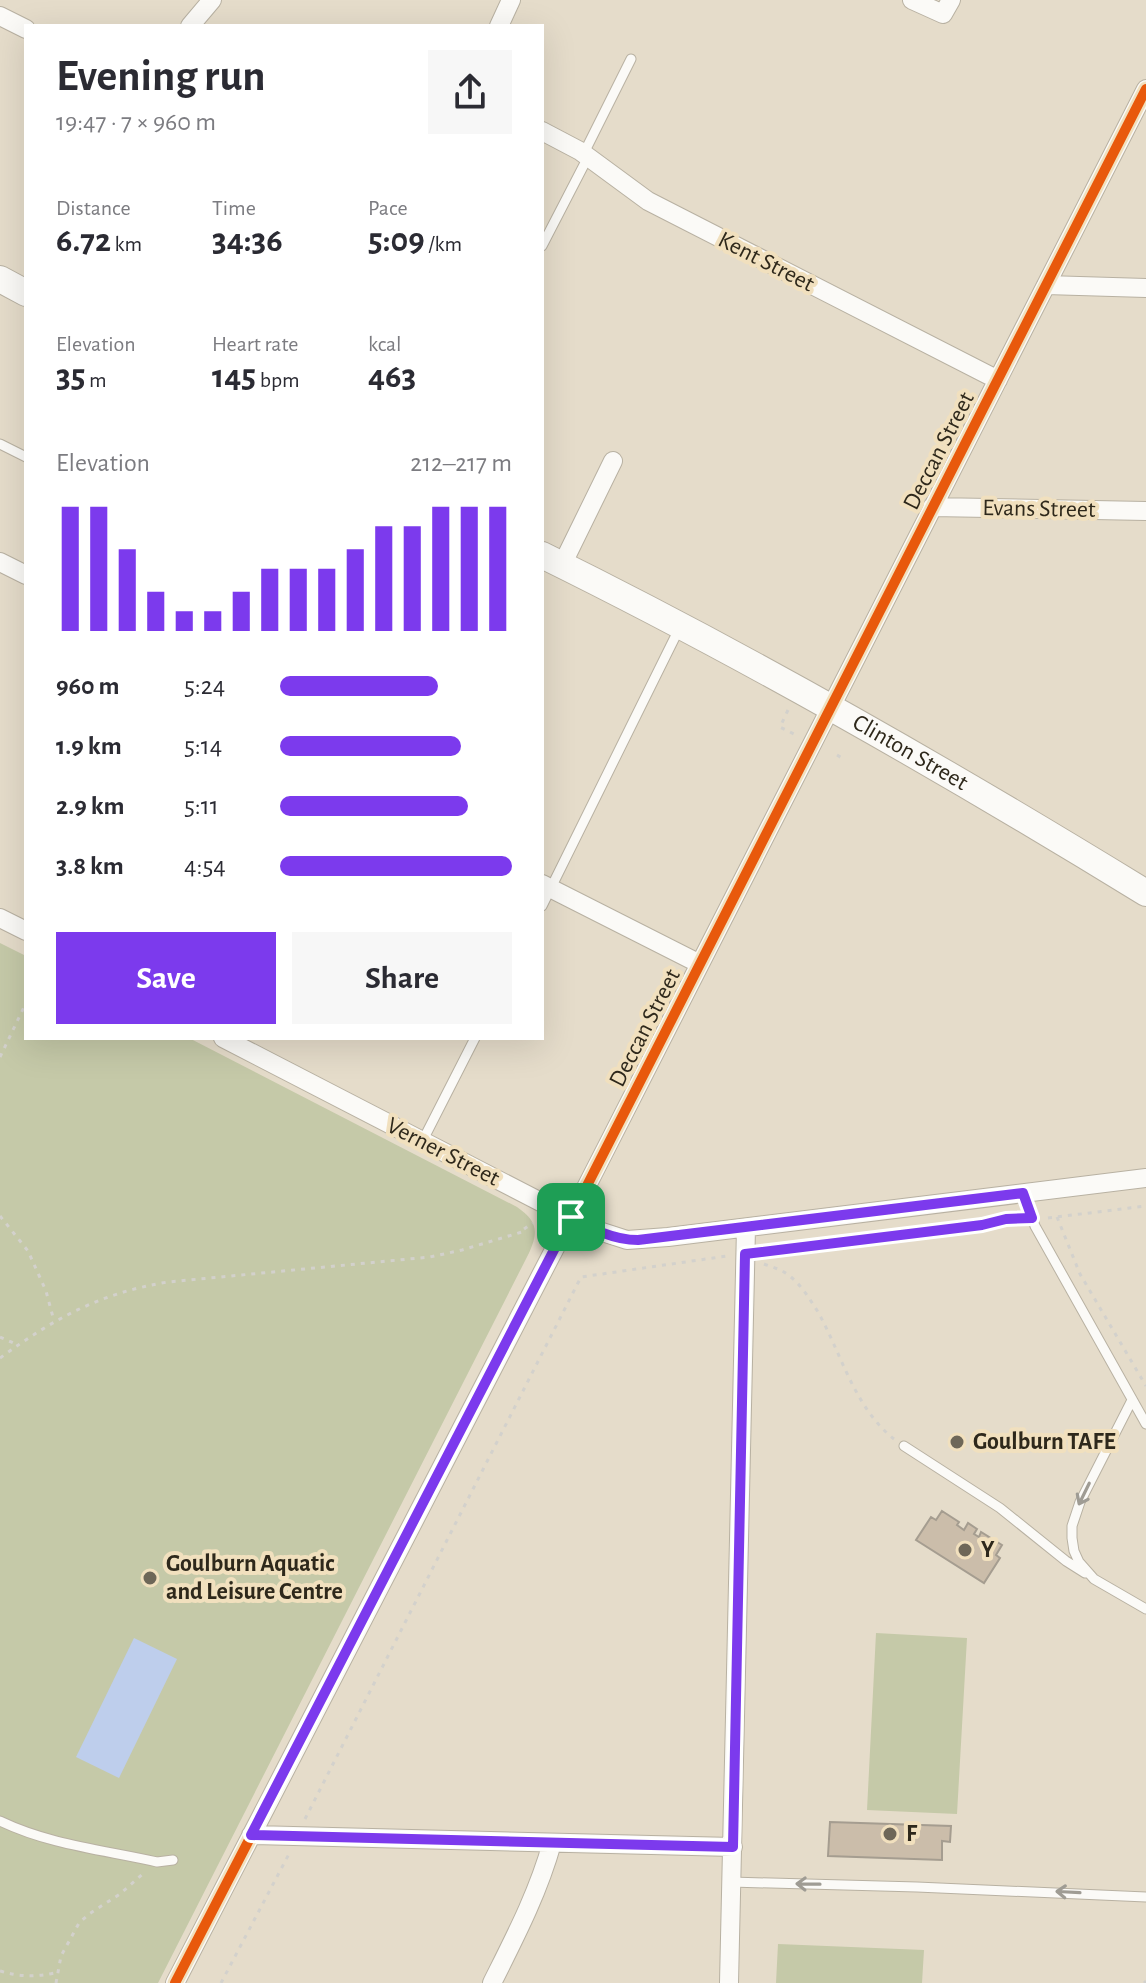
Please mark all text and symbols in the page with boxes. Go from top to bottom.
button: share [428,50,512,134]
text: Evening run [56,55,265,99]
text: 19:47 · 7 × 960 m [56,109,216,135]
text: Distance [56,197,131,219]
text: Time [212,197,256,219]
text: Pace [368,197,408,219]
text: 6.72 [56,224,111,258]
text: 34:36 [212,224,283,258]
text: 5:09 [368,224,425,258]
street label: Kent Street [714,228,818,296]
text: km [111,233,142,255]
text: /km [425,233,462,255]
text: Elevation [56,333,136,355]
text: Heart rate [212,333,298,355]
text: kcal [368,333,402,355]
text: 35 [56,360,85,394]
text: 145 [212,360,256,394]
text: 463 [368,360,416,394]
text: m [85,369,107,391]
text: bpm [256,369,300,391]
street label: Deccan Street [899,388,979,514]
text: Elevation [56,450,150,476]
text: 212–217 m [410,450,512,476]
street label: Evans Street [982,496,1096,522]
text: 960 m [56,673,120,699]
text: 5:24 [184,673,225,699]
street label: Clinton Street [849,710,972,795]
text: 1.9 km [56,733,122,759]
text: 5:14 [184,733,222,759]
text: 2.9 km [56,793,125,819]
text: 5:11 [184,793,219,819]
text: 3.8 km [56,853,124,879]
text: 4:54 [184,853,226,879]
button: Save [56,932,276,1024]
button: Share [292,932,512,1024]
street label: Deccan Street [605,965,685,1091]
street label: Verner Street [383,1113,504,1191]
pin [537,1183,605,1251]
icon: arrive [549,1195,593,1239]
place label: Goulburn TAFE [973,1430,1116,1454]
marker: Goulburn TAFE [948,1433,966,1451]
one-way arrow [1076,1482,1091,1506]
place label: Y [981,1538,995,1562]
marker: Y [956,1541,974,1559]
place label: Goulburn Aquatic and Leisure Centre [166,1552,343,1604]
marker: Goulburn Aquatic and Leisure Centre [141,1569,159,1587]
place label: F [906,1822,918,1846]
marker: F [881,1825,899,1843]
one-way arrow [795,1877,822,1892]
one-way arrow [1055,1885,1082,1900]

